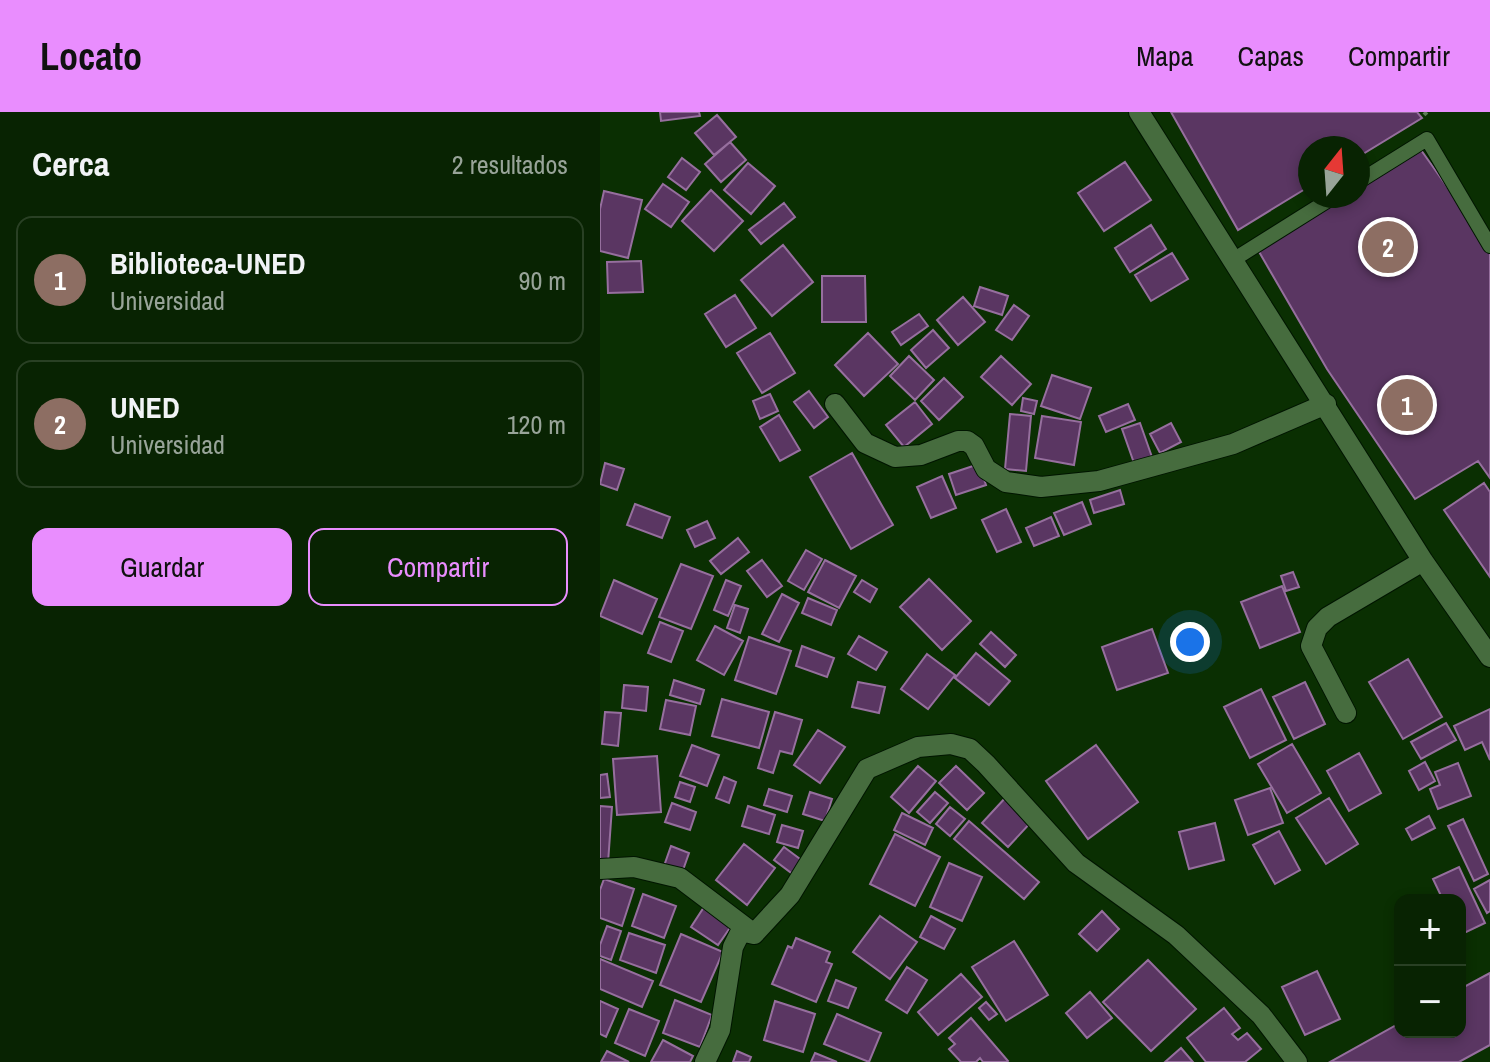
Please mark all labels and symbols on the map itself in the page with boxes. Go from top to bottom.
north arrow [1298,136,1370,208]
pin: 2 [1362,217,1414,277]
pin: 1 [1381,375,1433,435]
your location [1170,622,1210,662]

